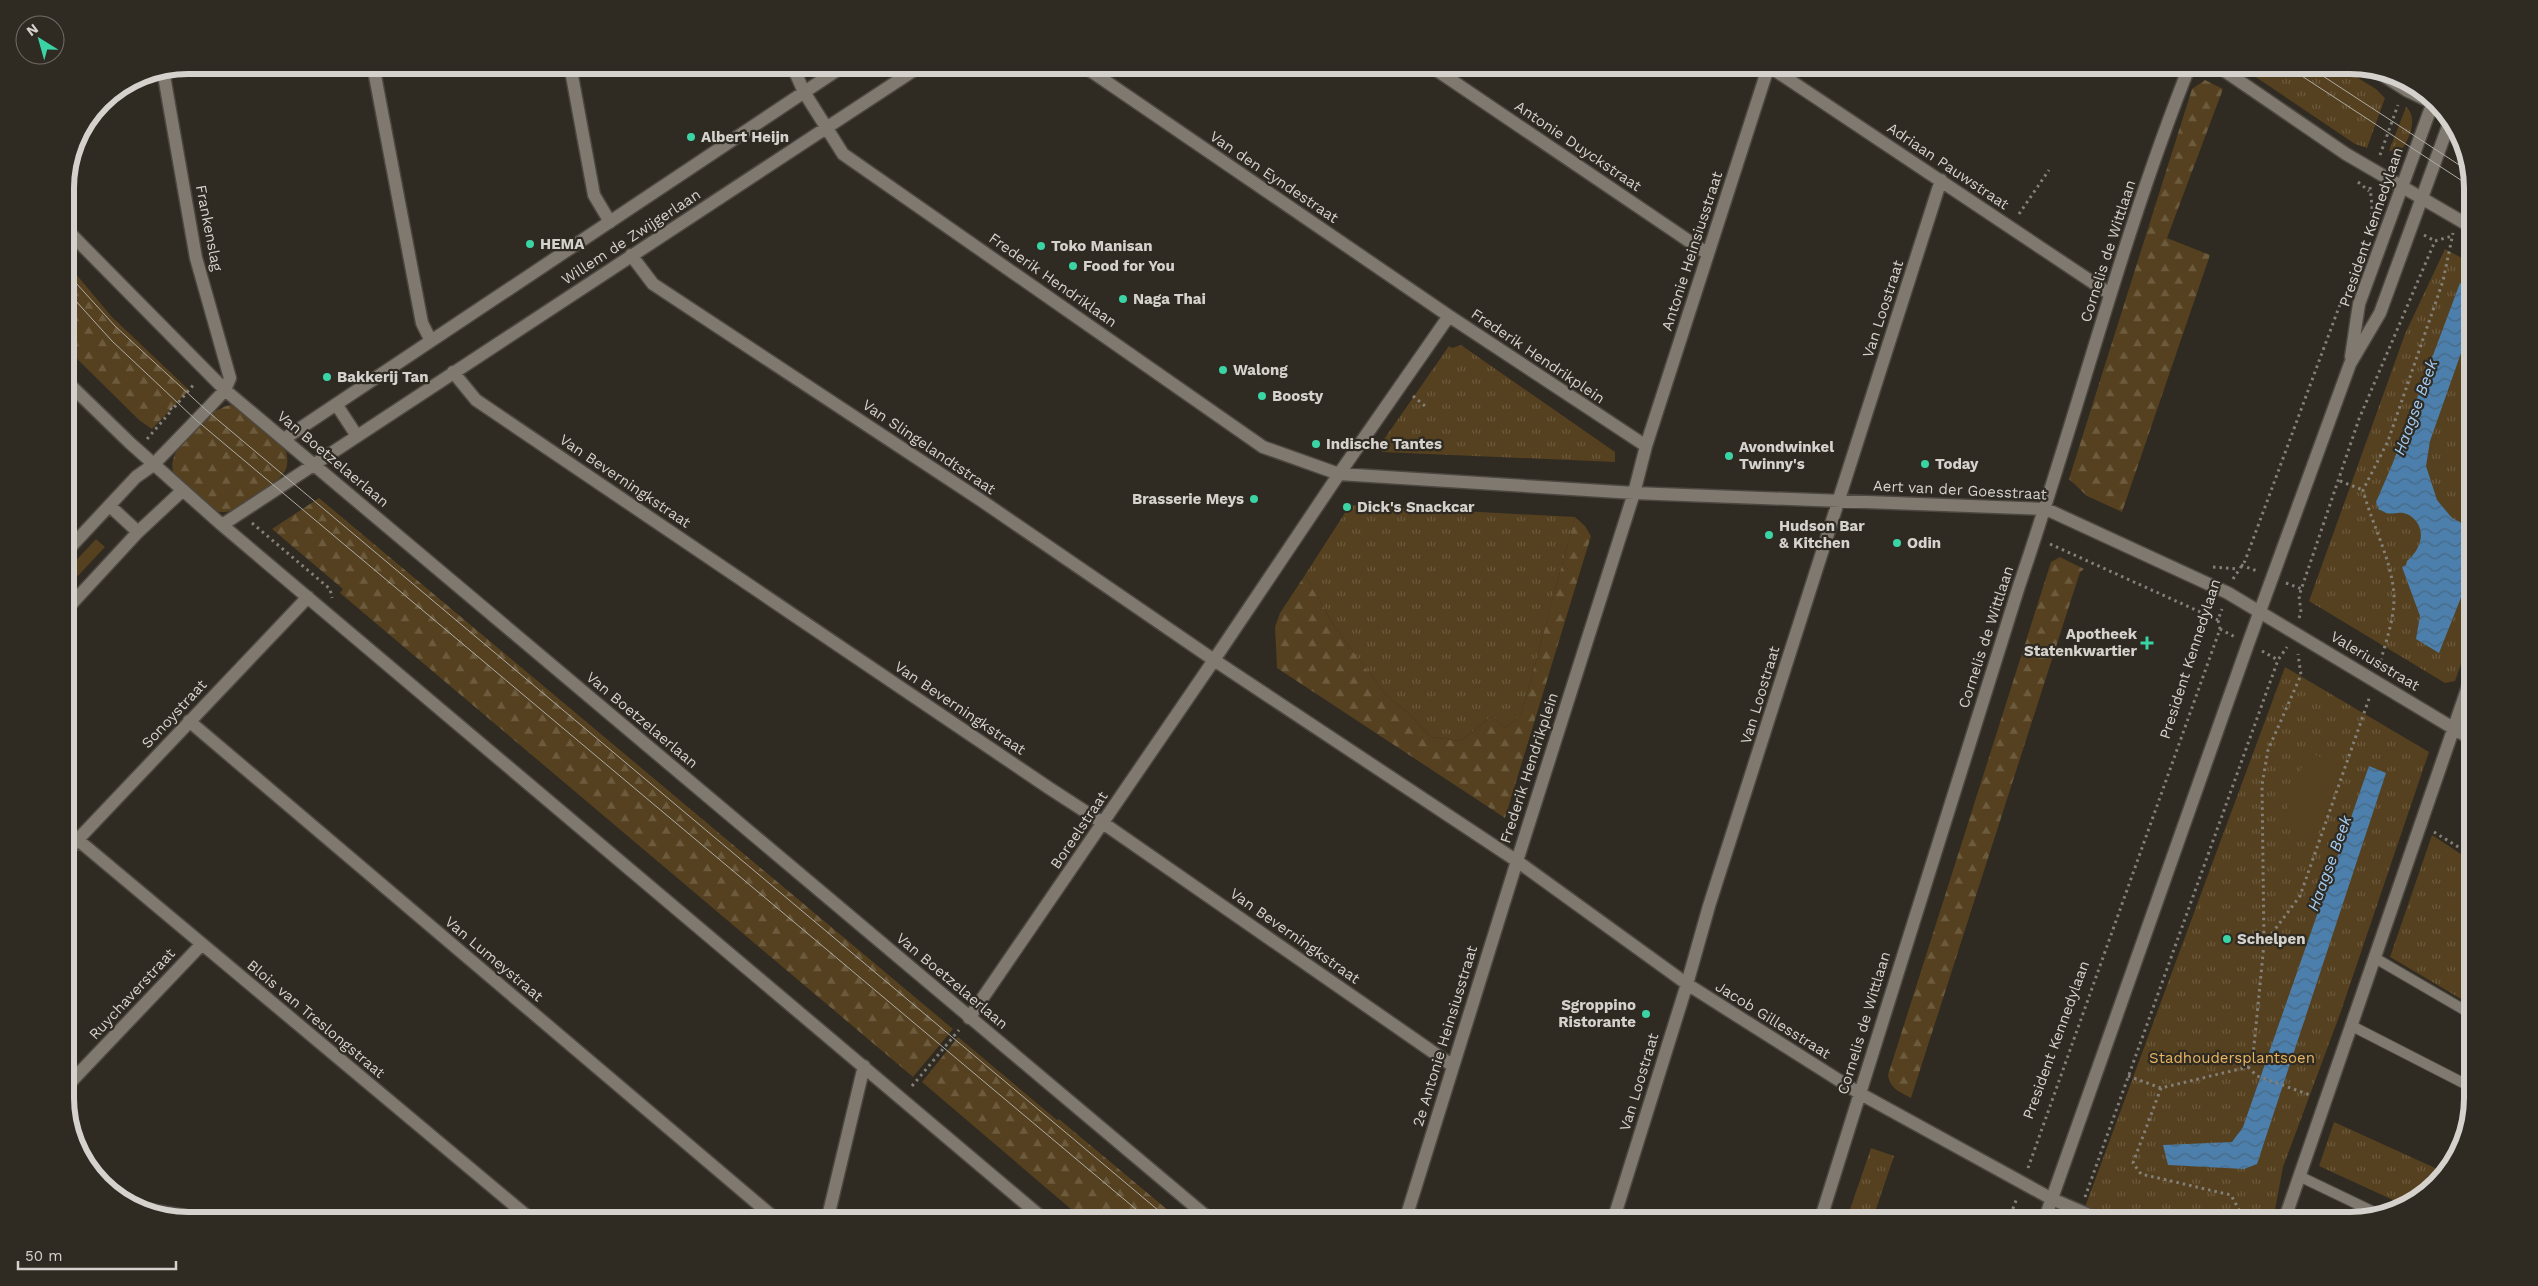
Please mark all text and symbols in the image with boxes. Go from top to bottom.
north arrow [15,15,65,65]
text: N [23,20,41,39]
street label: Antonie Duyckstraat [1511,97,1645,196]
street label: Adriaan Pauwstraat [1884,119,2013,214]
street label: Van den Eyndestraat [1206,127,1342,227]
place label: Albert Heijn [701,128,789,146]
marker: Albert Heijn [685,131,697,143]
street label: President Kennedylaan [2335,145,2407,309]
street label: Antonie Heinsiusstraat [1658,168,1726,333]
street label: Cornelis de Wittlaan [2076,178,2140,324]
street label: Frankenslag [192,183,226,273]
street label: Willem de Zwijgerlaan [558,185,704,289]
street label: Frederik Hendriklaan [985,229,1121,331]
place label: HEMA [540,235,585,253]
place label: Toko Manisan [1051,237,1153,255]
marker: HEMA [524,238,536,250]
marker: Toko Manisan [1035,240,1047,252]
place label: Food for You [1083,257,1175,275]
street label: Van Loostraat [1859,257,1907,360]
marker: Food for You [1067,260,1079,272]
place label: Naga Thai [1133,290,1206,308]
marker: Naga Thai [1117,293,1129,305]
street label: Frederik Hendrikplein [1468,305,1608,407]
water label: Haagse Beek [2389,355,2442,458]
place label: Walong [1233,361,1288,379]
marker: Walong [1217,364,1229,376]
place label: Bakkerij Tan [337,368,429,386]
marker: Bakkerij Tan [321,371,333,383]
place label: Boosty [1272,387,1324,405]
marker: Boosty [1256,390,1268,402]
street label: Van Slingelandtstraat [859,396,1000,499]
street label: Van Boetzelaerlaan [273,407,393,511]
street label: Van Beverningkstraat [556,430,695,532]
place label: Indische Tantes [1326,435,1442,453]
marker: Indische Tantes [1310,438,1322,450]
place label: Avondwinkel Twinny's [1739,438,1834,473]
marker: Avondwinkel Twinny's [1723,450,1735,462]
place label: Today [1935,455,1979,473]
marker: Today [1919,458,1931,470]
street label: Aert van der Goesstraat [1873,476,2048,504]
place label: Brasserie Meys [1132,490,1244,508]
marker: Brasserie Meys [1248,493,1260,505]
place label: Dick's Snackcar [1357,498,1475,516]
marker: Dick's Snackcar [1341,501,1353,513]
place label: Hudson Bar & Kitchen [1779,517,1865,552]
marker: Hudson Bar & Kitchen [1763,529,1775,541]
place label: Odin [1907,534,1941,552]
marker: Odin [1891,537,1903,549]
street label: Cornelis de Wittlaan [1954,564,2018,710]
street label: President Kennedylaan [2156,577,2224,741]
place label: Apotheek Statenkwartier [2024,625,2138,660]
street label: Valeriusstraat [2327,627,2423,695]
marker: Apotheek Statenkwartier [2141,637,2153,649]
street label: Van Loostraat [1737,643,1784,746]
street label: Van Beverningkstraat [891,657,1030,759]
street label: Van Boetzelaerlaan [582,668,702,772]
street label: Sonoystraat [138,675,211,752]
street label: Frederik Hendrikplein [1496,690,1562,846]
street label: Boreelstraat [1046,787,1112,872]
water label: Haagse Beek [2303,811,2356,914]
street label: Van Beverningkstraat [1227,884,1364,988]
street label: Van Lumeystraat [441,913,547,1006]
street label: Van Boetzelaerlaan [892,929,1012,1033]
place label: Schelpen [2237,930,2305,948]
marker: Schelpen [2221,933,2233,945]
street label: 2e Antonie Heinsiusstraat [1409,943,1481,1129]
street label: Ruychaverstraat [85,944,179,1043]
street label: Cornelis de Wittlaan [1834,949,1894,1097]
street label: Blois van Treslongstraat [243,956,389,1082]
street label: President Kennedylaan [2019,958,2093,1122]
street label: Jacob Gillesstraat [1712,977,1834,1063]
place label: Sgroppino Ristorante [1558,996,1636,1031]
marker: Sgroppino Ristorante [1640,1008,1652,1020]
street label: Van Loostraat [1616,1030,1663,1133]
park label: Stadhoudersplantsoen [2149,1049,2315,1067]
scale bar [18,1238,175,1270]
text: 50 m [25,1247,62,1265]

